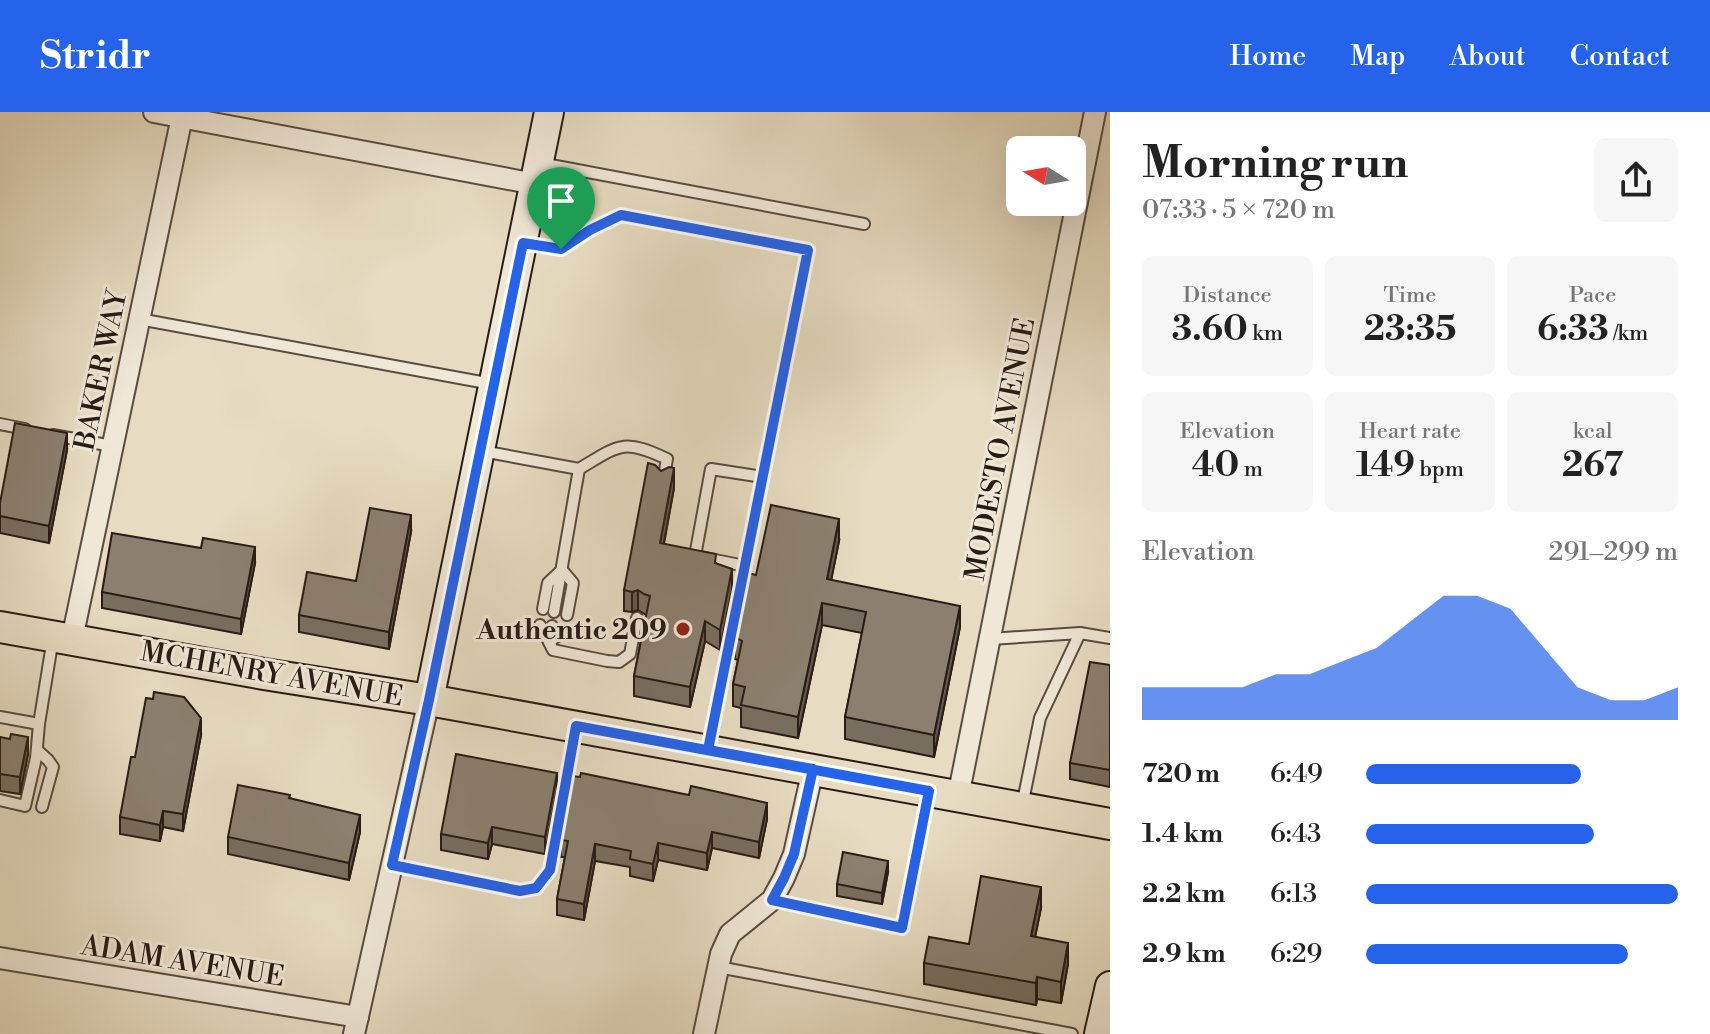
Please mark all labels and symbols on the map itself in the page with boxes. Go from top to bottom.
north arrow [1006,136,1086,216]
pin [527,167,595,249]
street label: BAKER WAY [67,286,136,455]
street label: MODESTO AVENUE [958,315,1043,584]
place label: Authentic 209 [475,613,667,648]
marker: Authentic 209 [674,620,692,638]
street label: MCHENRY AVENUE [138,634,406,715]
street label: ADAM AVENUE [78,928,287,995]

